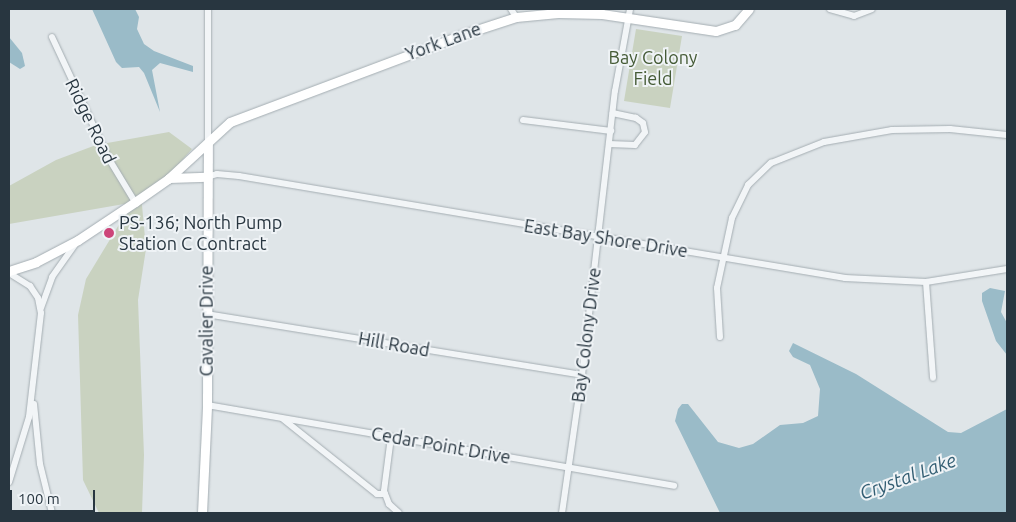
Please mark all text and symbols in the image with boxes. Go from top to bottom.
street label: York Lane [402,17,484,65]
park label: Bay Colony Field [608,47,698,90]
street label: Ridge Road [61,75,121,167]
place label: PS-136; North Pump Station C Contract [119,212,282,254]
street label: East Bay Shore Drive [523,214,689,262]
marker: PS-136; North Pump Station C Contract [103,227,115,239]
street label: Cavalier Drive [195,266,217,376]
street label: Bay Colony Drive [567,266,605,404]
street label: Hill Road [357,327,431,361]
street label: Cedar Point Drive [370,422,512,468]
water label: Crystal Lake [857,449,959,505]
scale bar [12,480,98,512]
text: 100 m [18,490,60,507]

